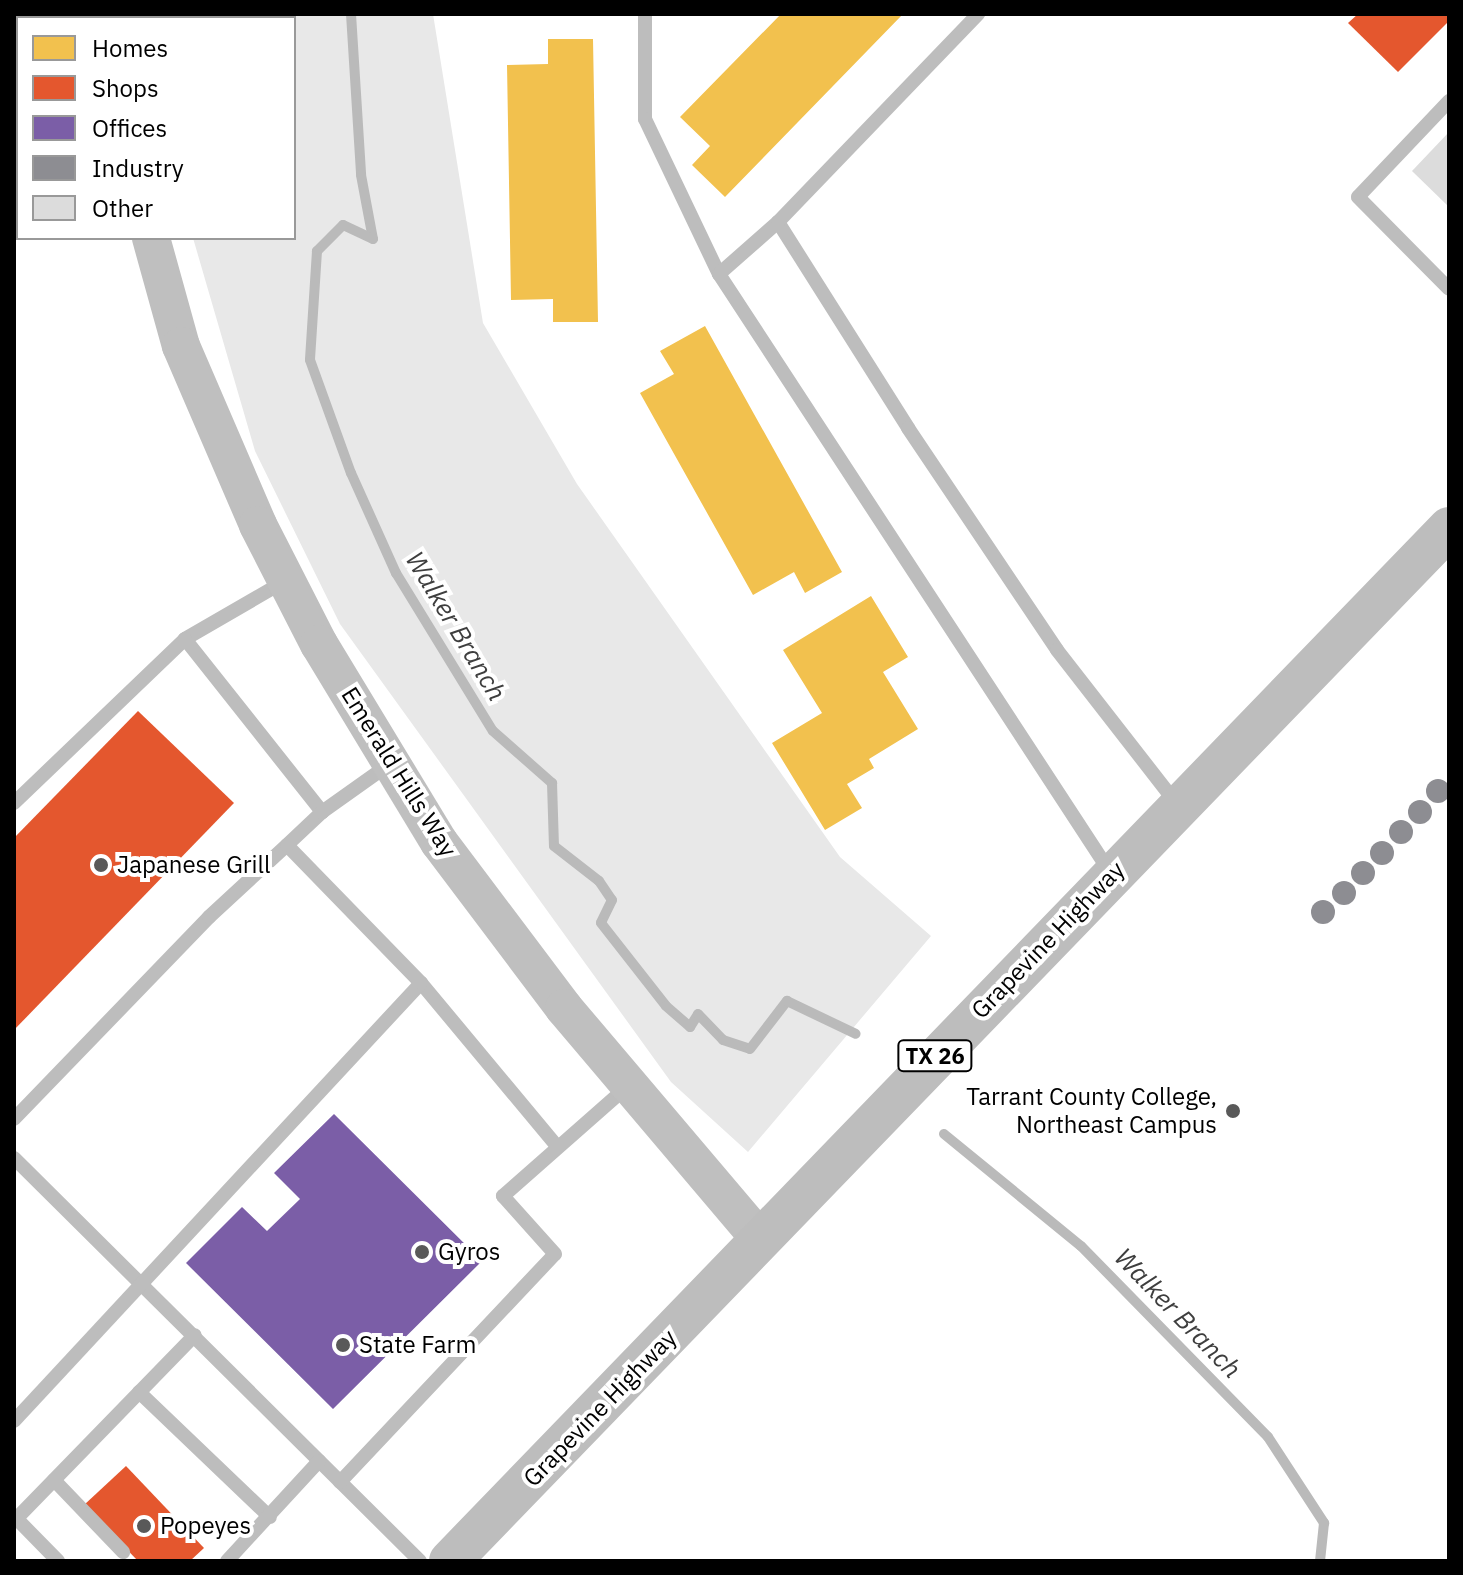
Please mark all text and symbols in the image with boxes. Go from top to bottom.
legend [16,16,296,240]
text: Homes [92,32,168,64]
text: Shops [92,72,159,104]
text: Offices [92,112,167,144]
text: Industry [92,152,184,184]
text: Other [92,192,153,224]
water label: Walker Branch [399,546,513,706]
street label: Emerald Hills Way [335,682,463,862]
place label: Japanese Grill [117,851,271,879]
street label: Grapevine Highway [966,855,1130,1025]
marker: Japanese Grill [92,856,110,874]
road number: TX 26 [897,1038,973,1074]
place label: Tarrant County College, Northeast Campus [966,1083,1217,1139]
marker: Tarrant County College, Northeast Campus [1224,1102,1242,1120]
place label: Gyros [438,1238,500,1266]
water label: Walker Branch [1108,1242,1248,1384]
marker: Gyros [413,1243,431,1261]
street label: Grapevine Highway [518,1323,682,1493]
place label: State Farm [359,1331,476,1359]
marker: State Farm [334,1336,352,1354]
place label: Popeyes [160,1512,251,1540]
marker: Popeyes [135,1517,153,1535]

